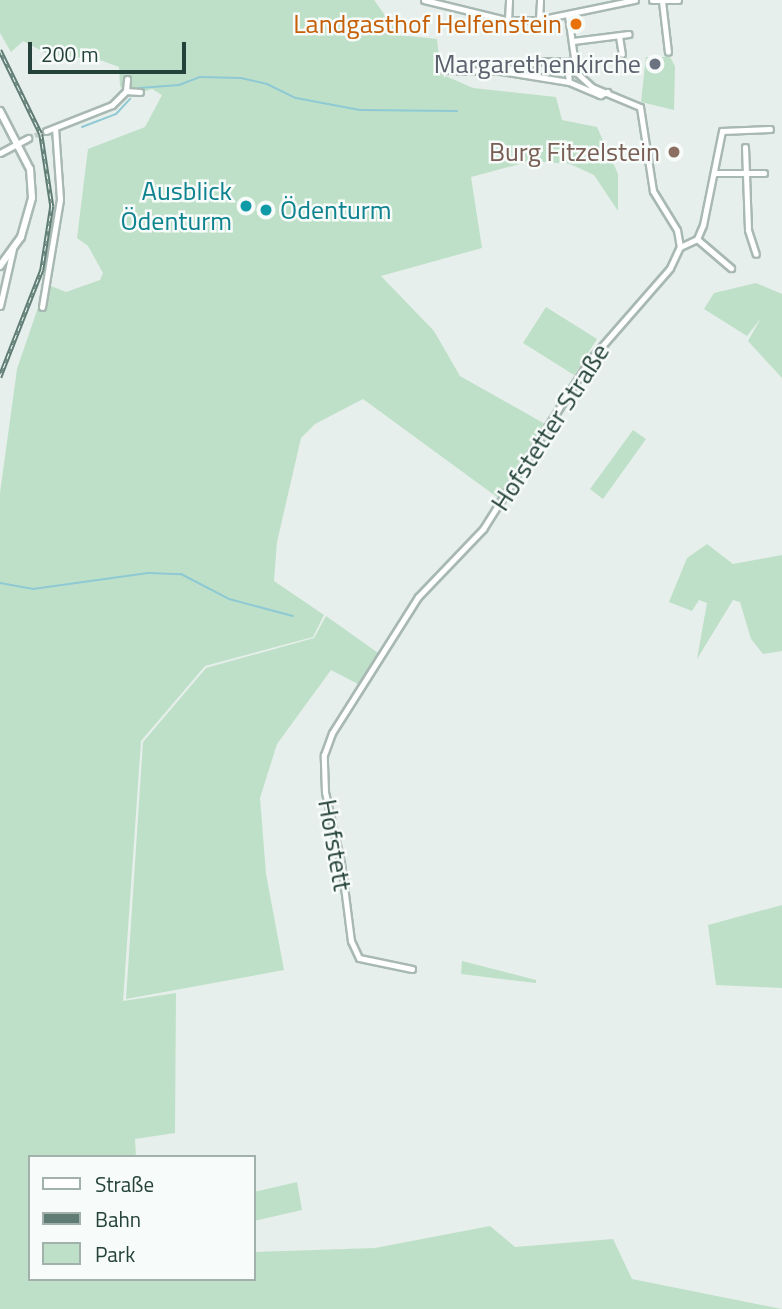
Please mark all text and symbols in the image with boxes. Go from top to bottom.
place label: Landgasthof Helfenstein [293,8,562,40]
marker: Landgasthof Helfenstein [568,16,584,32]
scale bar [32,28,189,72]
text: 200 m [41,38,98,70]
place label: Margarethenkirche [434,48,641,80]
marker: Margarethenkirche [647,56,663,72]
place label: Burg Fitzelstein [489,136,660,168]
marker: Burg Fitzelstein [666,144,682,160]
place label: Ausblick Ödenturm [120,175,232,236]
place label: Ödenturm [280,194,392,226]
marker: Ausblick Ödenturm [238,198,254,214]
marker: Ödenturm [258,202,274,218]
street label: Hofstetter Straße [484,337,616,517]
street label: Hofstett [312,797,358,893]
legend [28,1155,256,1281]
text: Straße [95,1168,154,1200]
text: Bahn [95,1203,141,1235]
text: Park [95,1238,135,1270]

